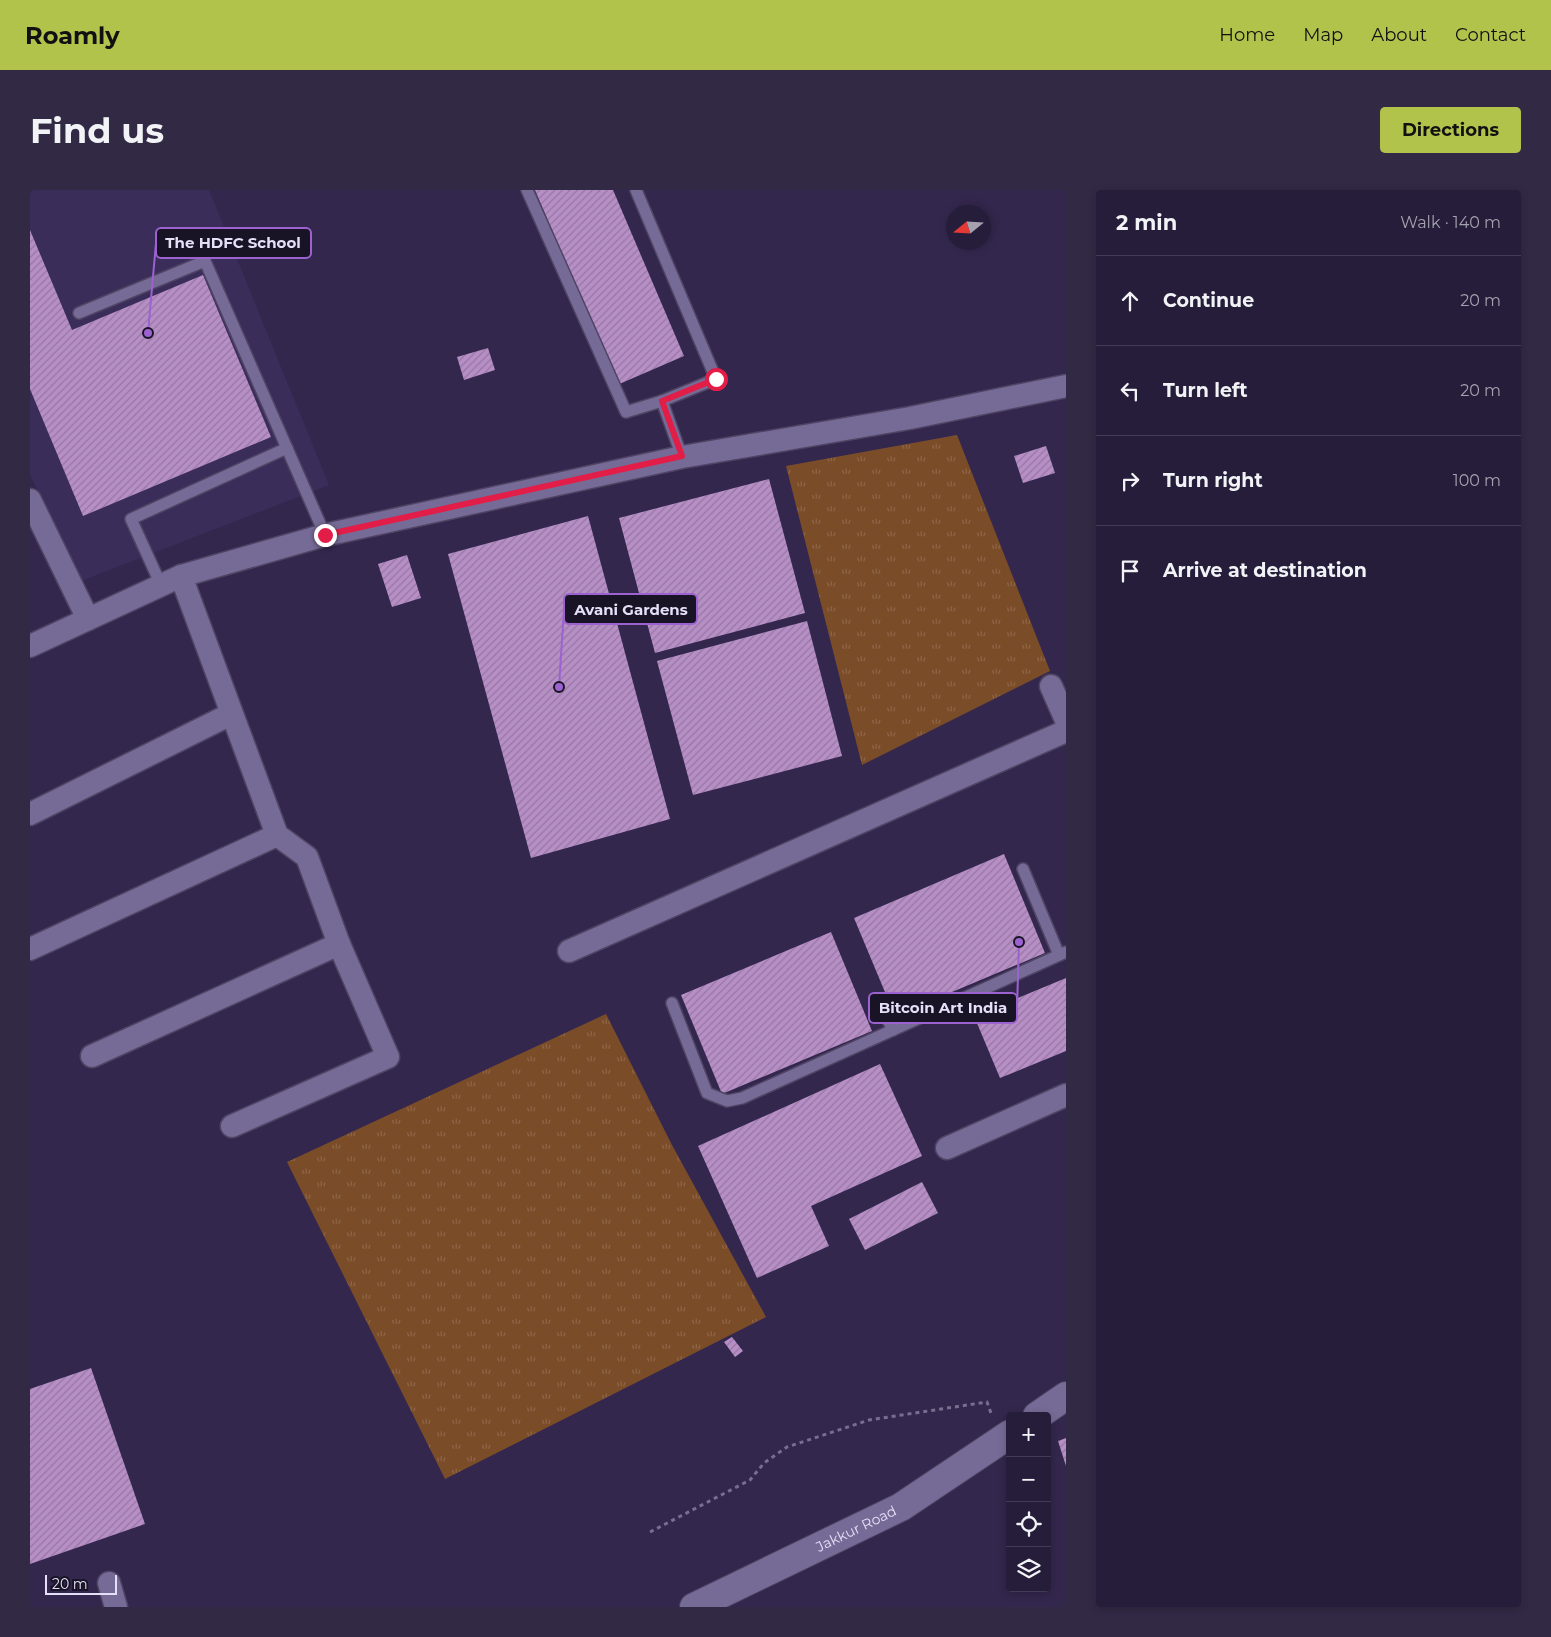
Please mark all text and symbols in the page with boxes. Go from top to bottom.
text: Roamly [25,21,120,50]
text: Home [1219,24,1275,46]
text: Map [1303,24,1343,46]
text: About [1371,24,1427,46]
text: Contact [1455,24,1526,46]
button: Directions [1380,107,1521,153]
text: Find us [30,109,164,152]
north arrow [946,205,991,250]
text: 2 min [1116,210,1177,235]
text: Walk · 140 m [1400,213,1501,232]
callout: The HDFC School [156,228,311,258]
text: The HDFC School [165,233,301,252]
icon: ahead [1116,287,1144,315]
text: Continue [1163,289,1254,312]
text: 20 m [1460,291,1501,310]
route start [705,368,728,391]
icon: left [1116,377,1144,405]
text: Turn left [1163,379,1248,402]
text: 20 m [1460,381,1501,400]
icon: right [1116,467,1144,495]
text: Turn right [1163,469,1263,492]
text: 100 m [1453,471,1501,490]
route end [314,524,337,547]
icon: arrive [1116,557,1144,585]
text: Arrive at destination [1163,559,1367,582]
callout: Avani Gardens [564,594,697,624]
text: Avani Gardens [573,600,688,619]
callout: Bitcoin Art India [869,993,1017,1023]
text: Bitcoin Art India [879,998,1007,1017]
map controls [1006,1412,1051,1592]
button: + [1006,1412,1051,1457]
button: − [1006,1457,1051,1502]
street label: Jakkur Road [812,1502,899,1556]
button: locate [1006,1502,1051,1547]
button: layers [1006,1547,1051,1592]
scale bar [45,1572,118,1595]
text: 20 m [52,1575,88,1593]

